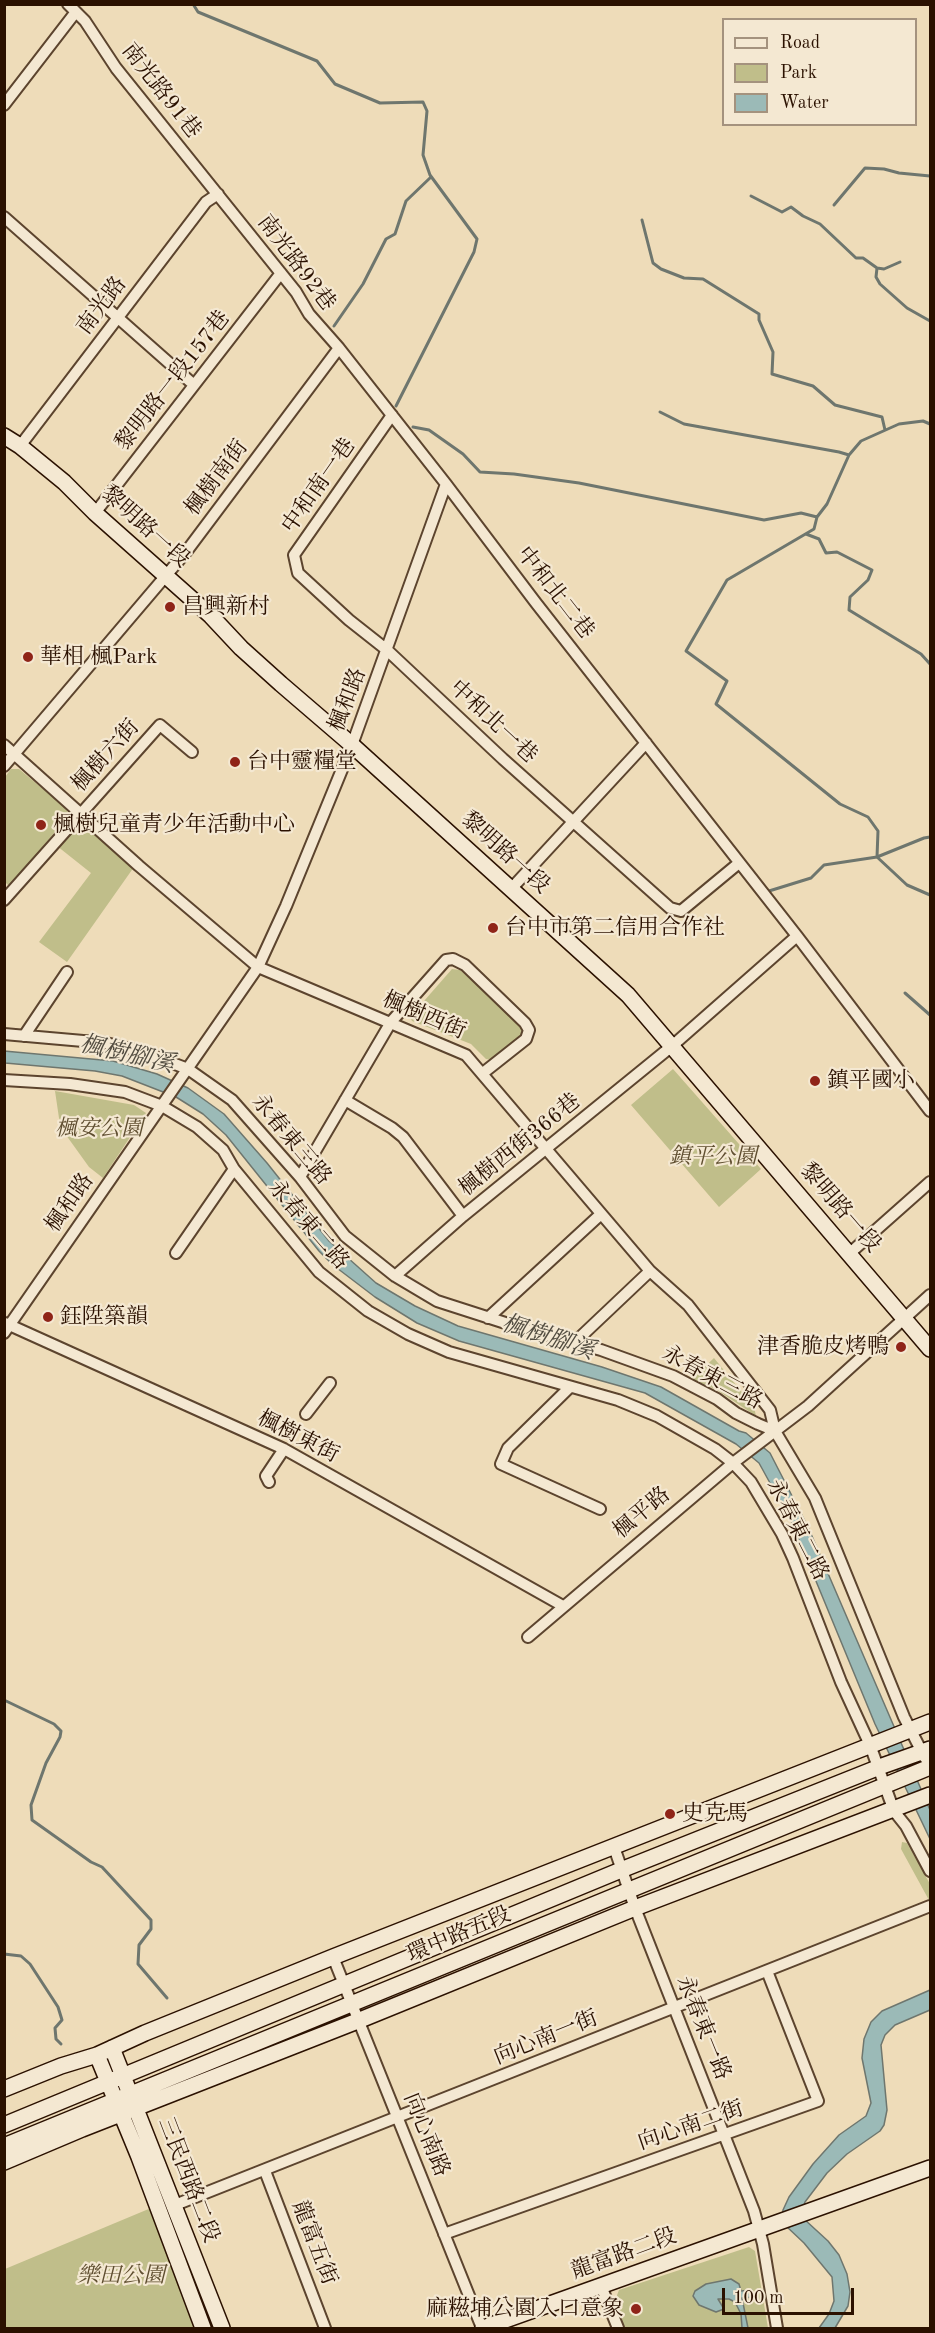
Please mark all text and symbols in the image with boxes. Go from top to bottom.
legend [722,18,917,126]
text: Road [780,34,820,52]
street label: 南光路91巷 [116,38,206,144]
text: Park [780,64,817,82]
text: Water [780,94,829,112]
street label: 南光路92巷 [251,210,341,316]
street label: 南光路 [72,272,132,340]
street label: 黎明路一段157巷 [110,306,236,456]
street label: 中和南一巷 [277,433,361,539]
street label: 楓樹南街 [180,435,254,521]
street label: 黎明路一段 [95,480,195,574]
street label: 中和北二巷 [511,542,599,644]
place label: 昌興新村 [182,594,270,620]
marker: 昌興新村 [163,600,177,614]
place label: 華相 楓Park [40,644,157,670]
marker: 華相 楓Park [21,650,35,664]
street label: 楓和路 [324,664,372,736]
street label: 中和北一巷 [444,675,542,769]
street label: 楓樹六街 [67,714,145,798]
place label: 台中靈糧堂 [247,749,357,775]
marker: 台中靈糧堂 [228,755,242,769]
street label: 黎明路一段 [455,806,555,900]
place label: 楓樹兒童青少年活動中心 [53,812,295,838]
marker: 楓樹兒童青少年活動中心 [34,818,48,832]
place label: 台中市第二信用合作社 [505,915,725,941]
marker: 台中市第二信用合作社 [486,921,500,935]
street label: 楓樹西街 [378,987,470,1045]
water label: 楓樹腳溪 [77,1030,177,1080]
place label: 鎮平國小 [827,1068,915,1094]
marker: 鎮平國小 [808,1074,822,1088]
street label: 楓樹西街366巷 [454,1088,586,1202]
street label: 永春東三路 [246,1089,336,1191]
park label: 楓安公園 [55,1116,143,1142]
park label: 鎮平公園 [669,1144,757,1170]
street label: 黎明路一段 [794,1158,886,1258]
street label: 楓和路 [40,1168,100,1238]
street label: 永春東二路 [262,1175,354,1275]
place label: 鈺陞築韻 [60,1304,148,1330]
water label: 楓樹腳溪 [498,1309,598,1367]
marker: 鈺陞築韻 [41,1310,55,1324]
place label: 津香脆皮烤鴨 [757,1334,889,1360]
marker: 津香脆皮烤鴨 [894,1340,908,1354]
street label: 永春東三路 [657,1341,767,1415]
street label: 楓樹東街 [253,1405,343,1469]
street label: 永春東二路 [760,1475,834,1585]
street label: 楓平路 [608,1482,676,1544]
place label: 史克馬 [682,1801,748,1827]
marker: 史克馬 [663,1807,677,1821]
street label: 環中路五段 [403,1901,515,1969]
street label: 永春東一路 [670,1972,736,2084]
street label: 向心南一街 [490,2005,602,2071]
street label: 向心南路 [397,2089,455,2181]
street label: 向心南二街 [635,2096,747,2156]
street label: 三民西路二段 [152,2114,224,2246]
street label: 龍富五街 [286,2197,342,2289]
street label: 龍富路二段 [568,2223,680,2285]
park label: 樂田公園 [77,2263,165,2289]
scale bar [725,2276,857,2314]
text: 100 m [733,2289,784,2307]
place label: 麻糍埔公園入口意象 [426,2296,624,2322]
marker: 麻糍埔公園入口意象 [629,2302,643,2316]

